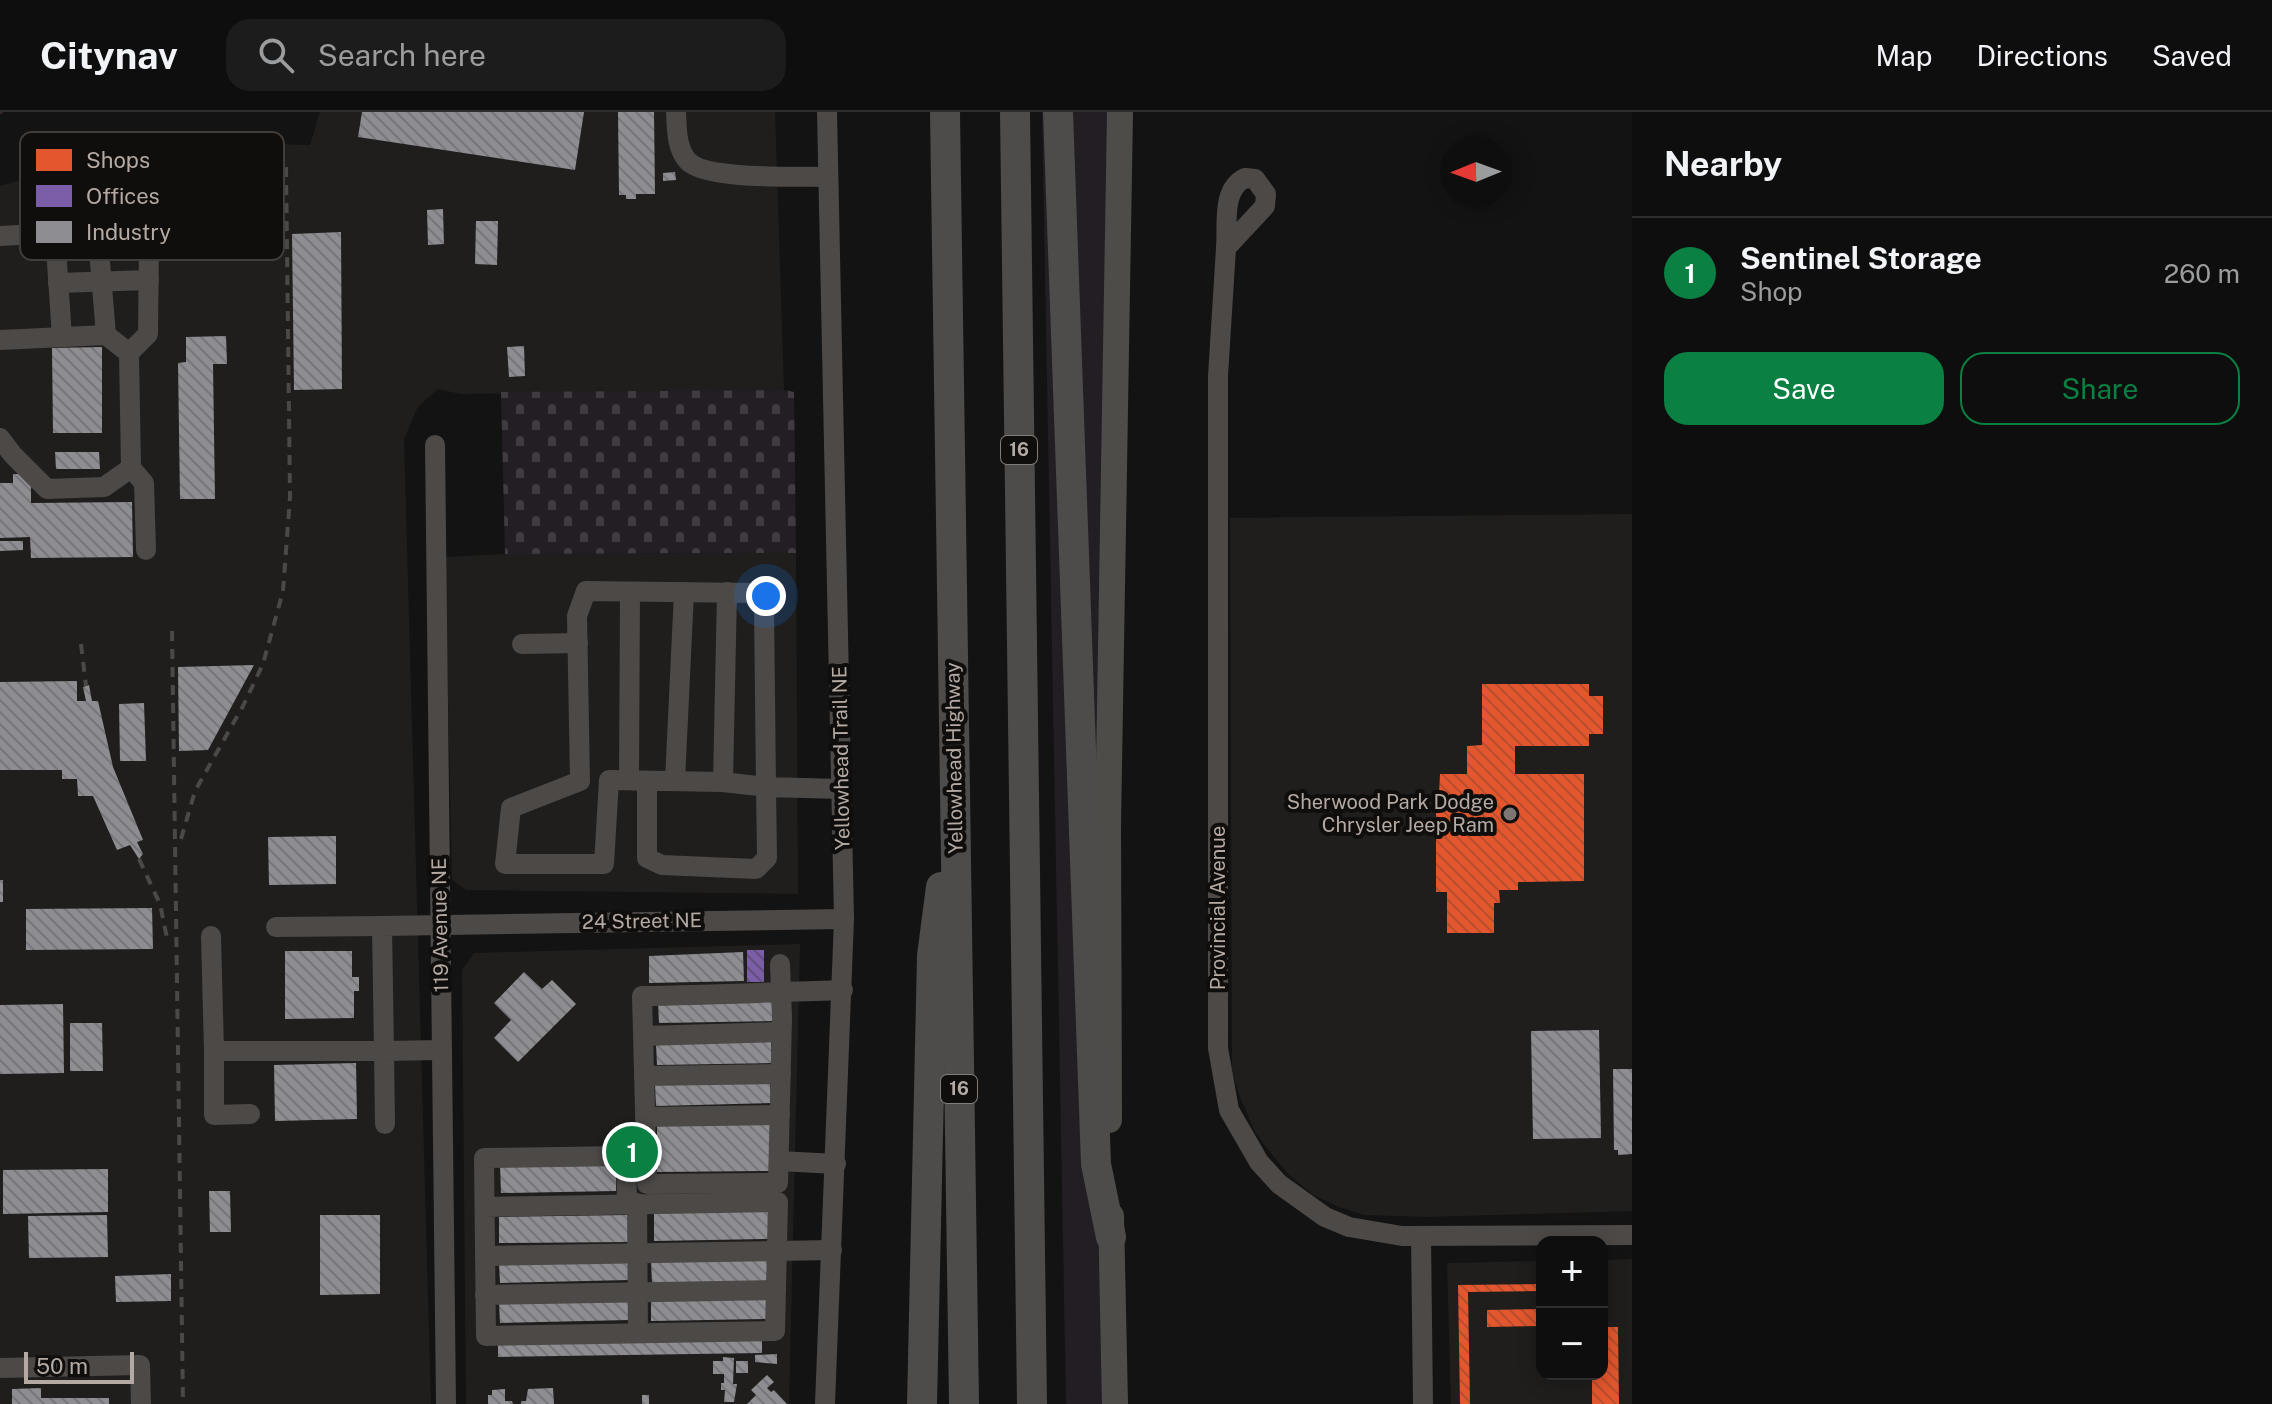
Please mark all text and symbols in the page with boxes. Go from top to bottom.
search box [226,19,786,91]
text: Citynav [40,33,178,78]
icon: search [254,33,298,77]
text: Search here [318,37,486,73]
text: Map [1876,39,1932,72]
text: Directions [1976,39,2108,72]
text: Saved [2152,39,2232,72]
legend [20,132,284,260]
north arrow [1440,136,1512,208]
text: Nearby [1664,144,1782,184]
text: Shops [86,147,150,173]
text: Offices [86,183,160,209]
text: Industry [86,219,171,245]
text: Sentinel Storage [1740,240,1982,276]
text: 1 [1684,258,1696,289]
text: 260 m [2164,258,2240,289]
text: Shop [1740,276,1803,307]
button: Save [1664,352,1944,425]
button: Share [1960,352,2240,425]
road number: 16 [1001,436,1037,464]
your location [746,576,786,616]
street label: Yellowhead Highway [940,662,968,854]
street label: Yellowhead Trail NE [827,666,855,850]
place label: Sherwood Park Dodge Chrysler Jeep Ram [1287,790,1494,837]
marker: Sherwood Park Dodge Chrysler Jeep Ram [1501,805,1519,823]
street label: Provincial Avenue [1206,826,1230,990]
street label: 119 Avenue NE [427,858,453,992]
street label: 24 Street NE [582,908,702,934]
road number: 16 [941,1075,977,1103]
pin: 1 [606,1122,658,1182]
map controls [1536,1236,1608,1380]
button: + [1536,1236,1608,1308]
button: − [1536,1308,1608,1380]
scale bar [24,1348,134,1384]
text: 50 m [36,1353,88,1379]

